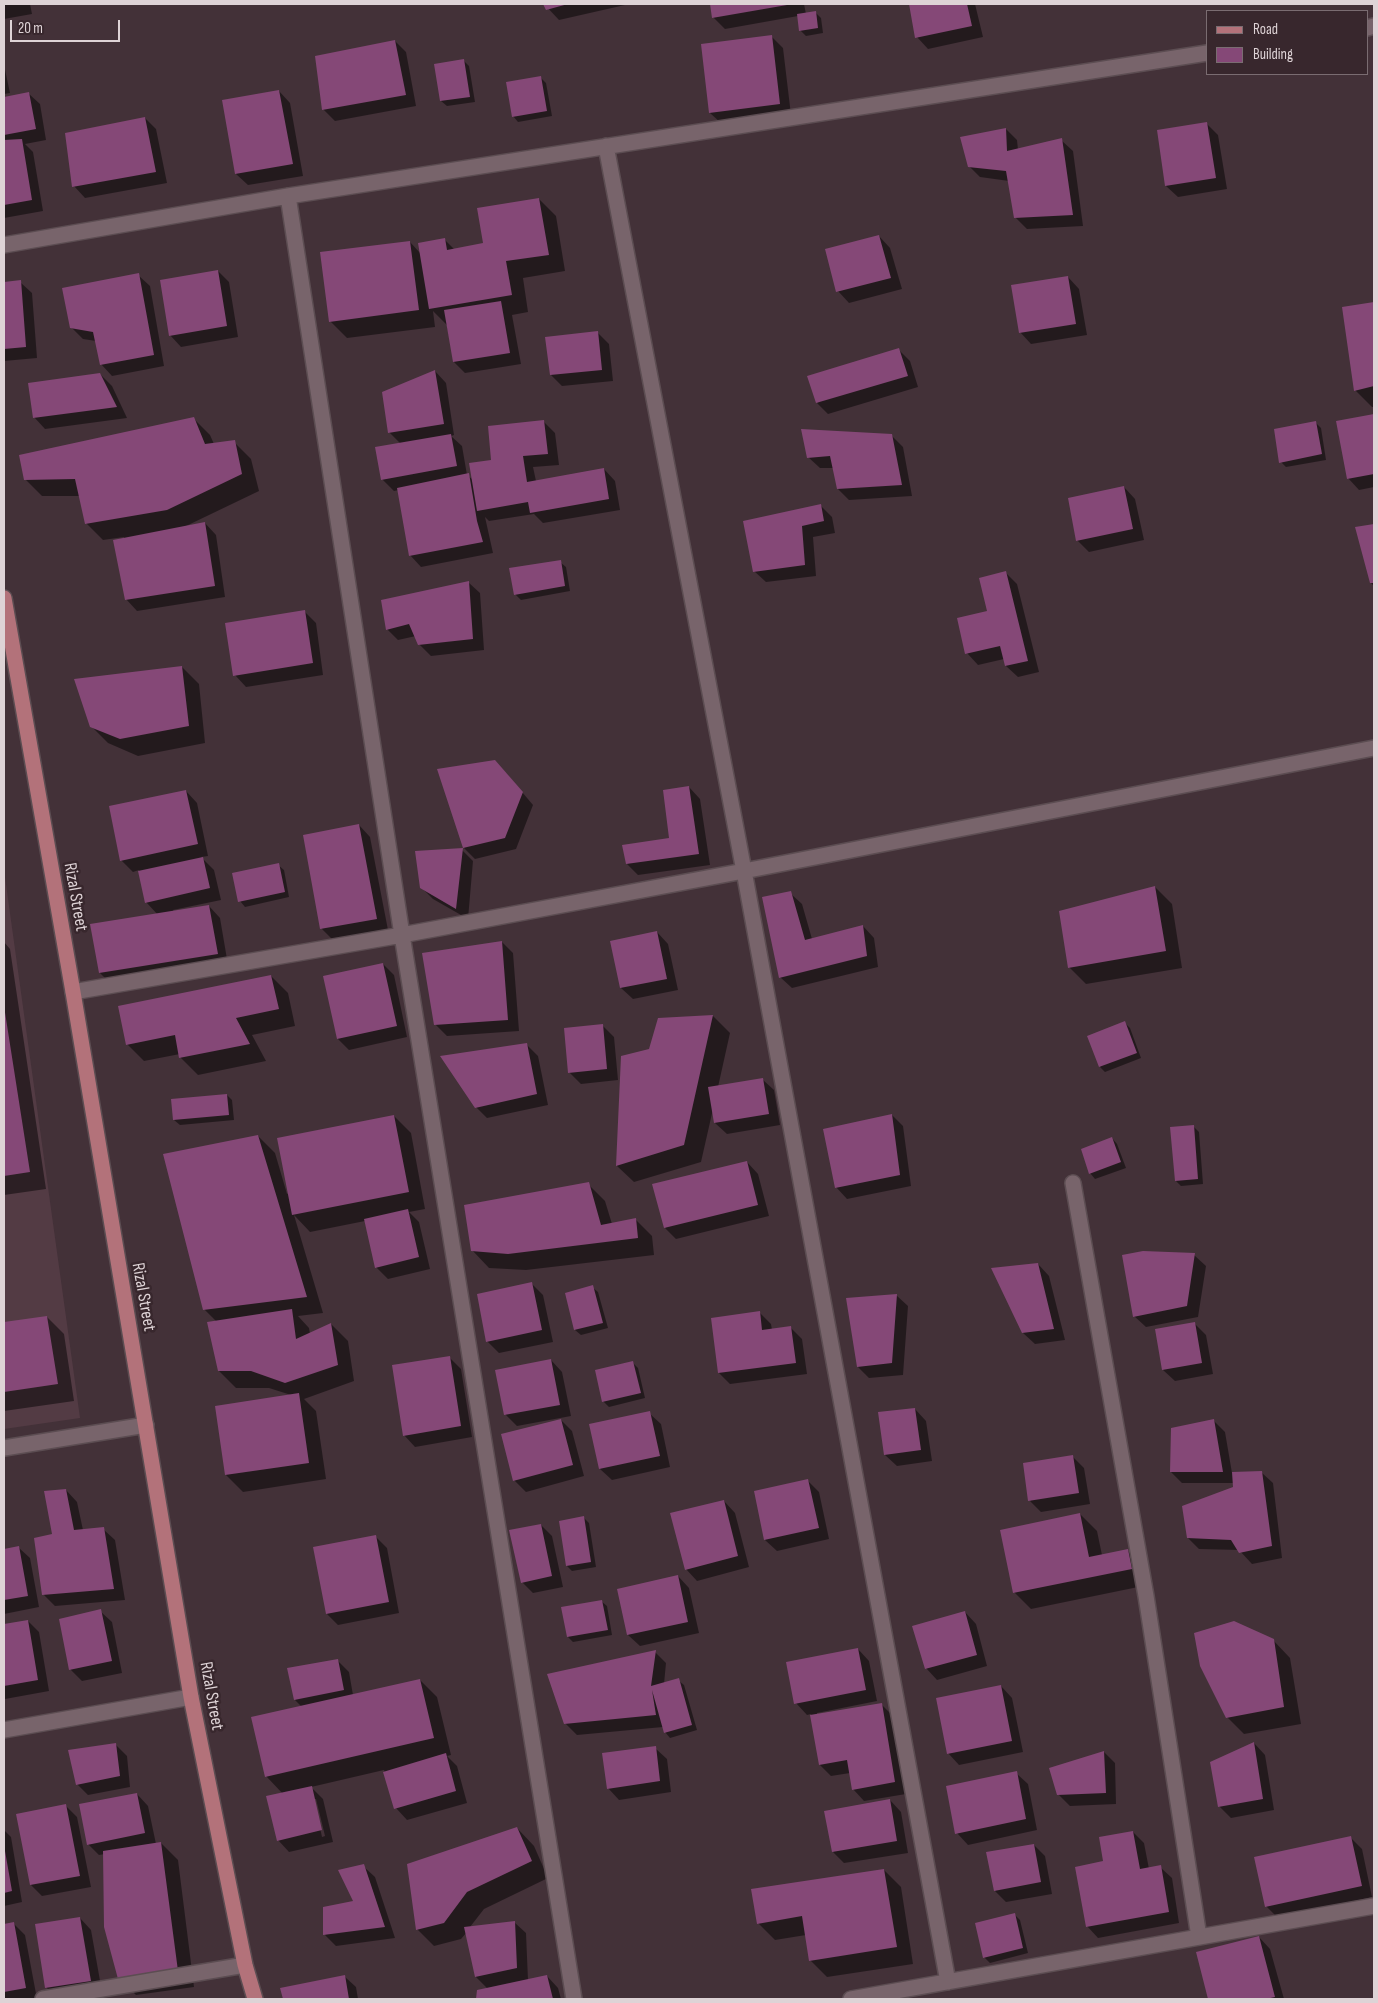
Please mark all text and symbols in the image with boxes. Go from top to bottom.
scale bar [12,10,122,42]
legend [1206,10,1368,75]
text: 20 m [18,19,43,38]
text: Road [1253,20,1278,39]
text: Building [1253,45,1293,64]
street label: Rizal Street [58,861,92,933]
street label: Rizal Street [126,1261,160,1333]
street label: Rizal Street [194,1660,228,1732]

